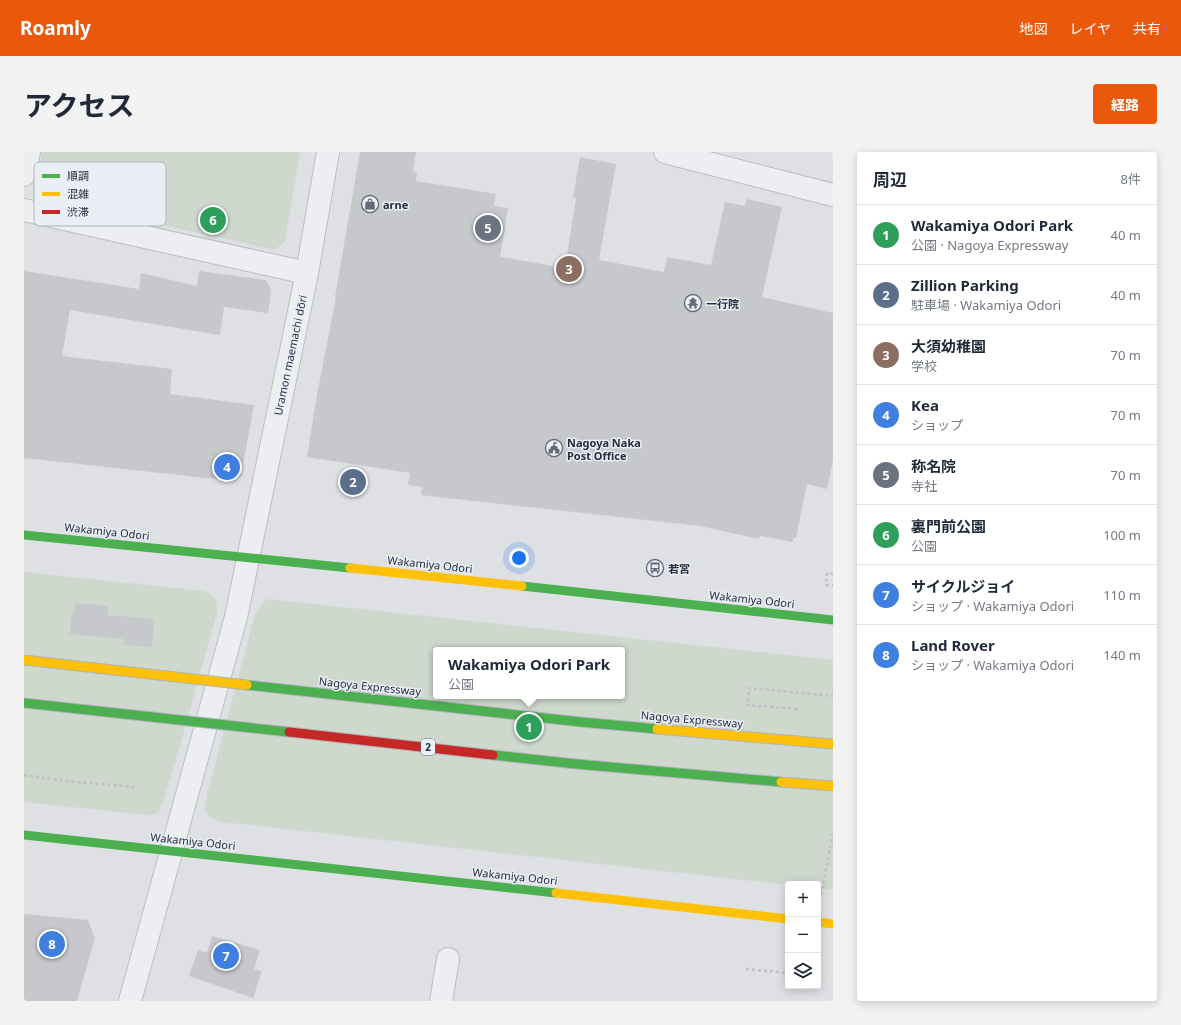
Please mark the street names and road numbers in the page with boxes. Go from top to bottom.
street label: Uramon maemachi dōri [270,293,310,417]
street label: Wakamiya Odori [64,519,150,543]
street label: Wakamiya Odori [387,552,473,576]
street label: Wakamiya Odori [709,587,795,611]
street label: Nagoya Expressway [318,673,422,699]
street label: Nagoya Expressway [640,707,744,731]
road number: 2 [421,739,435,755]
street label: Wakamiya Odori [150,829,236,853]
street label: Wakamiya Odori [472,864,558,888]

